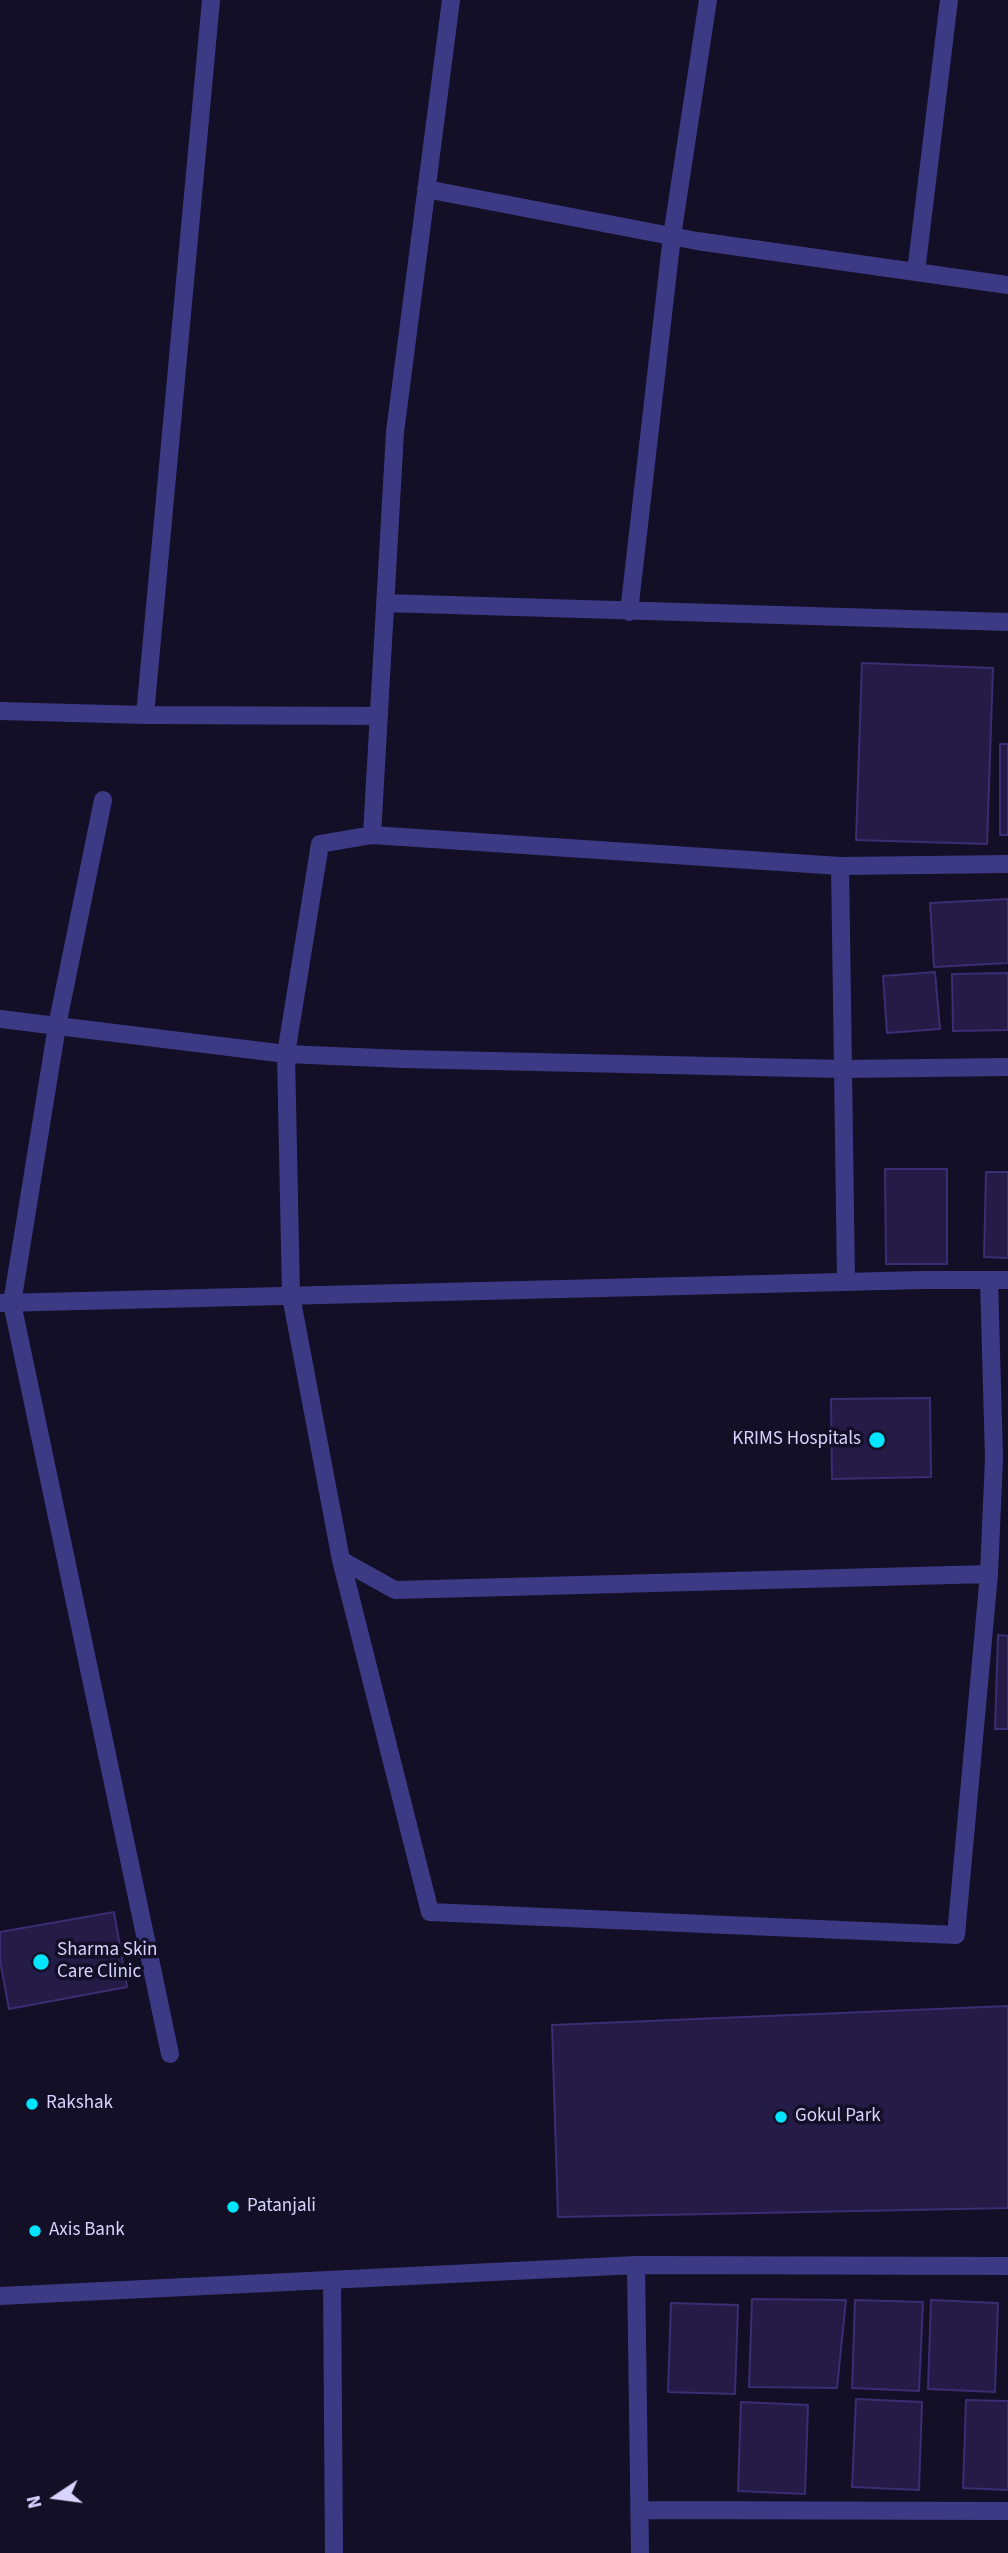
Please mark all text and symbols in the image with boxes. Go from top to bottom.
place label: KRIMS Hospitals [732,1429,861,1451]
marker: KRIMS Hospitals [867,1430,887,1450]
place label: Sharma Skin Care Clinic [57,1940,157,1984]
marker: Sharma Skin Care Clinic [31,1952,51,1972]
place label: Rakshak [46,2093,113,2115]
marker: Rakshak [24,2096,40,2112]
place label: Gokul Park [795,2106,881,2128]
marker: Gokul Park [773,2109,789,2125]
place label: Patanjali [247,2196,316,2218]
marker: Patanjali [225,2199,241,2215]
place label: Axis Bank [49,2220,125,2242]
marker: Axis Bank [27,2223,43,2239]
north arrow [21,2462,91,2532]
text: N [20,2493,50,2511]

